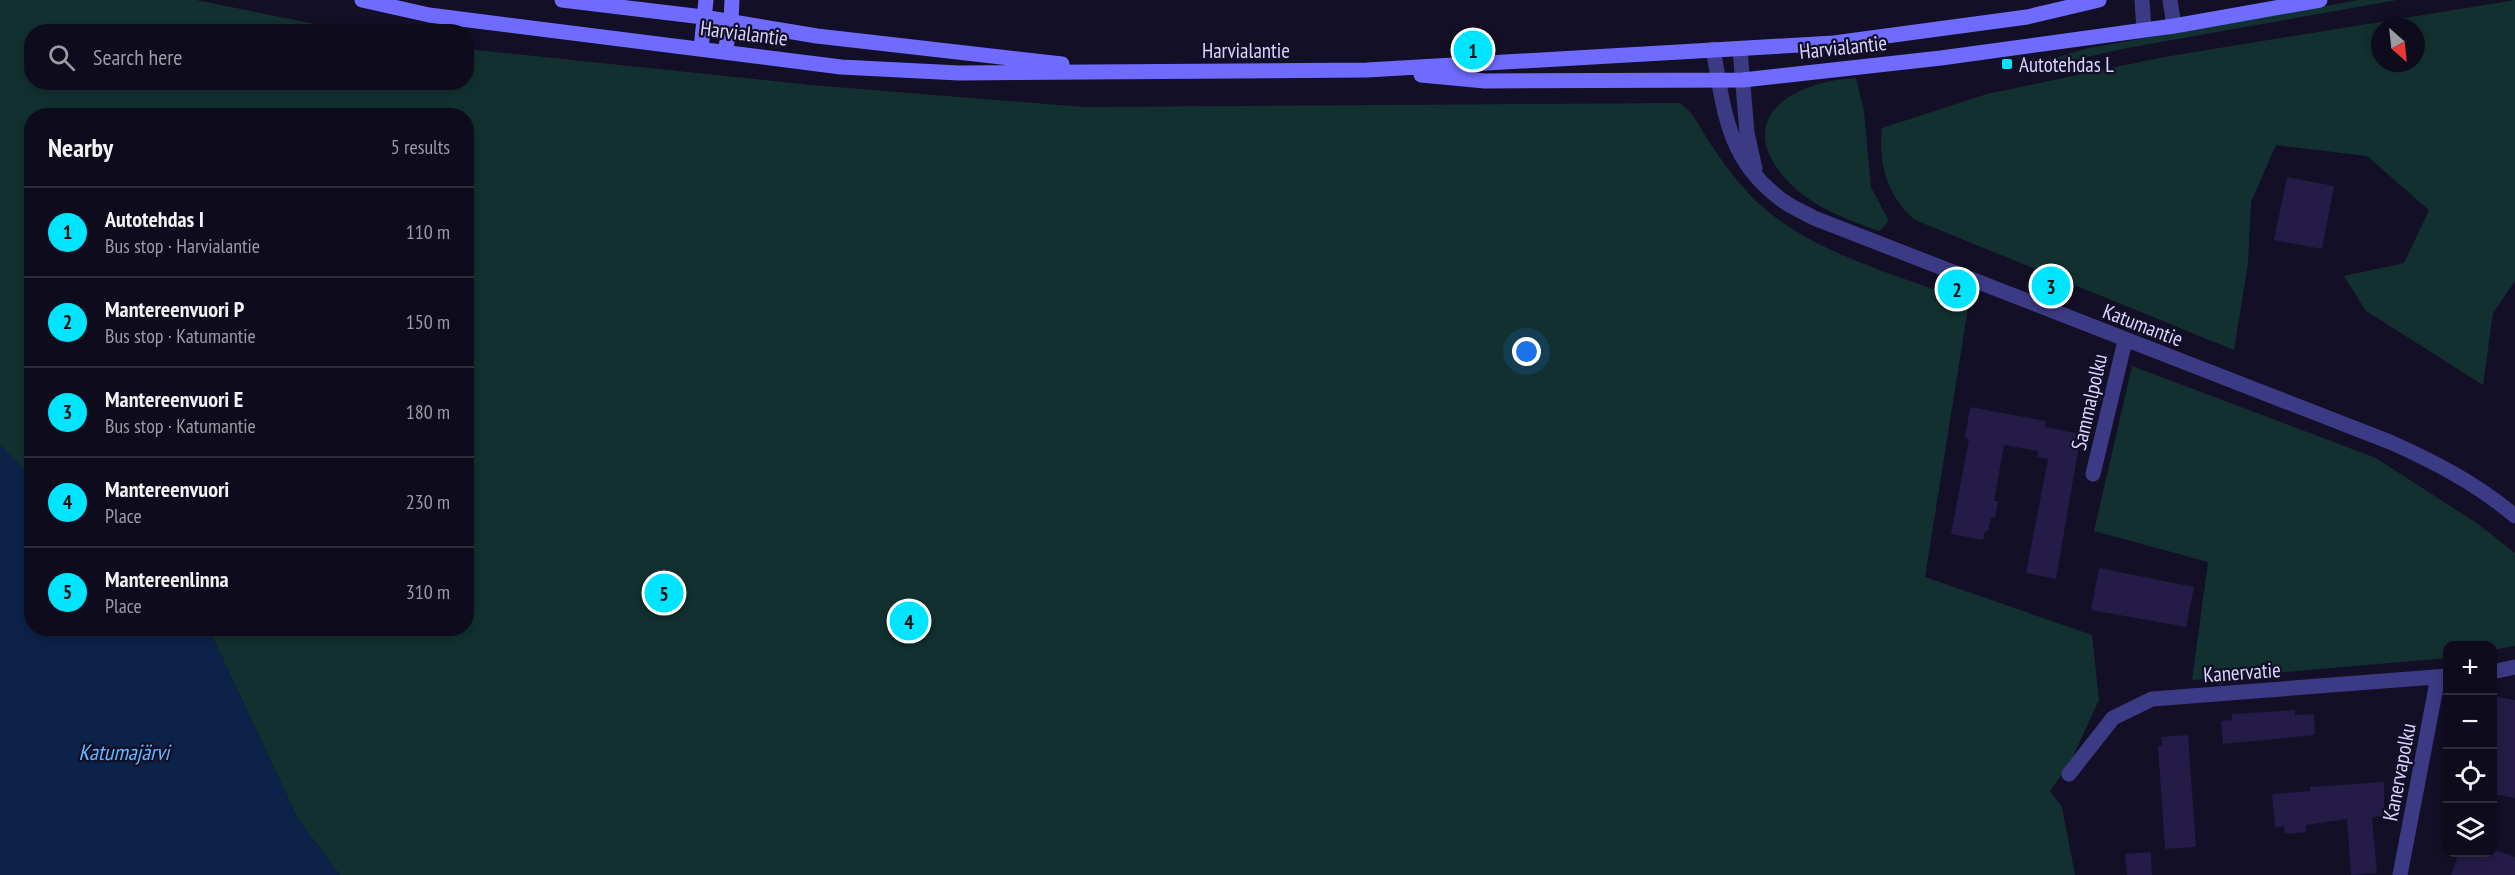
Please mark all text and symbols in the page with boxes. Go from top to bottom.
street label: Harvialantie [699,14,789,52]
north arrow [2371,18,2425,72]
search box [24,24,474,90]
pin: 1 [1454,28,1492,72]
street label: Harvialantie [1798,29,1888,65]
street label: Harvialantie [1202,37,1290,64]
icon: search [45,41,78,74]
text: Search here [93,43,182,71]
place label: Autotehdas L [2019,51,2114,78]
marker: Autotehdas L [2000,57,2014,71]
text: Nearby [48,131,113,164]
text: 5 results [391,134,450,160]
text: Autotehdas I [105,205,204,233]
text: 1 [63,219,72,245]
text: 110 m [406,219,450,245]
text: Bus stop · Harvialantie [105,233,260,259]
pin: 3 [2032,264,2070,308]
pin: 2 [1938,266,1976,312]
text: Mantereenvuori P [105,295,244,323]
street label: Katumantie [2099,297,2187,353]
text: 2 [63,309,72,335]
text: 150 m [406,309,450,335]
text: Bus stop · Katumantie [105,323,256,349]
your location [1512,337,1541,366]
street label: Sammalpolku [2065,351,2113,453]
text: Mantereenvuori E [105,385,243,413]
text: 3 [63,399,72,425]
text: 180 m [406,399,450,425]
text: Bus stop · Katumantie [105,413,256,439]
text: Mantereenvuori [105,475,229,503]
text: 4 [63,489,72,515]
text: 230 m [406,489,450,515]
text: Place [105,503,142,529]
text: Mantereenlinna [105,565,229,593]
pin: 5 [644,570,684,616]
text: 5 [63,579,72,605]
text: 310 m [406,579,450,605]
text: Place [105,593,142,619]
pin: 4 [890,598,928,644]
map controls [2443,641,2497,857]
button: + [2443,641,2497,695]
street label: Kanervatie [2202,656,2282,688]
button: − [2443,695,2497,749]
street label: Kanervapolku [2376,721,2422,823]
water label: Katumajärvi [79,738,173,766]
button: locate [2443,749,2497,803]
button: layers [2443,803,2497,857]

